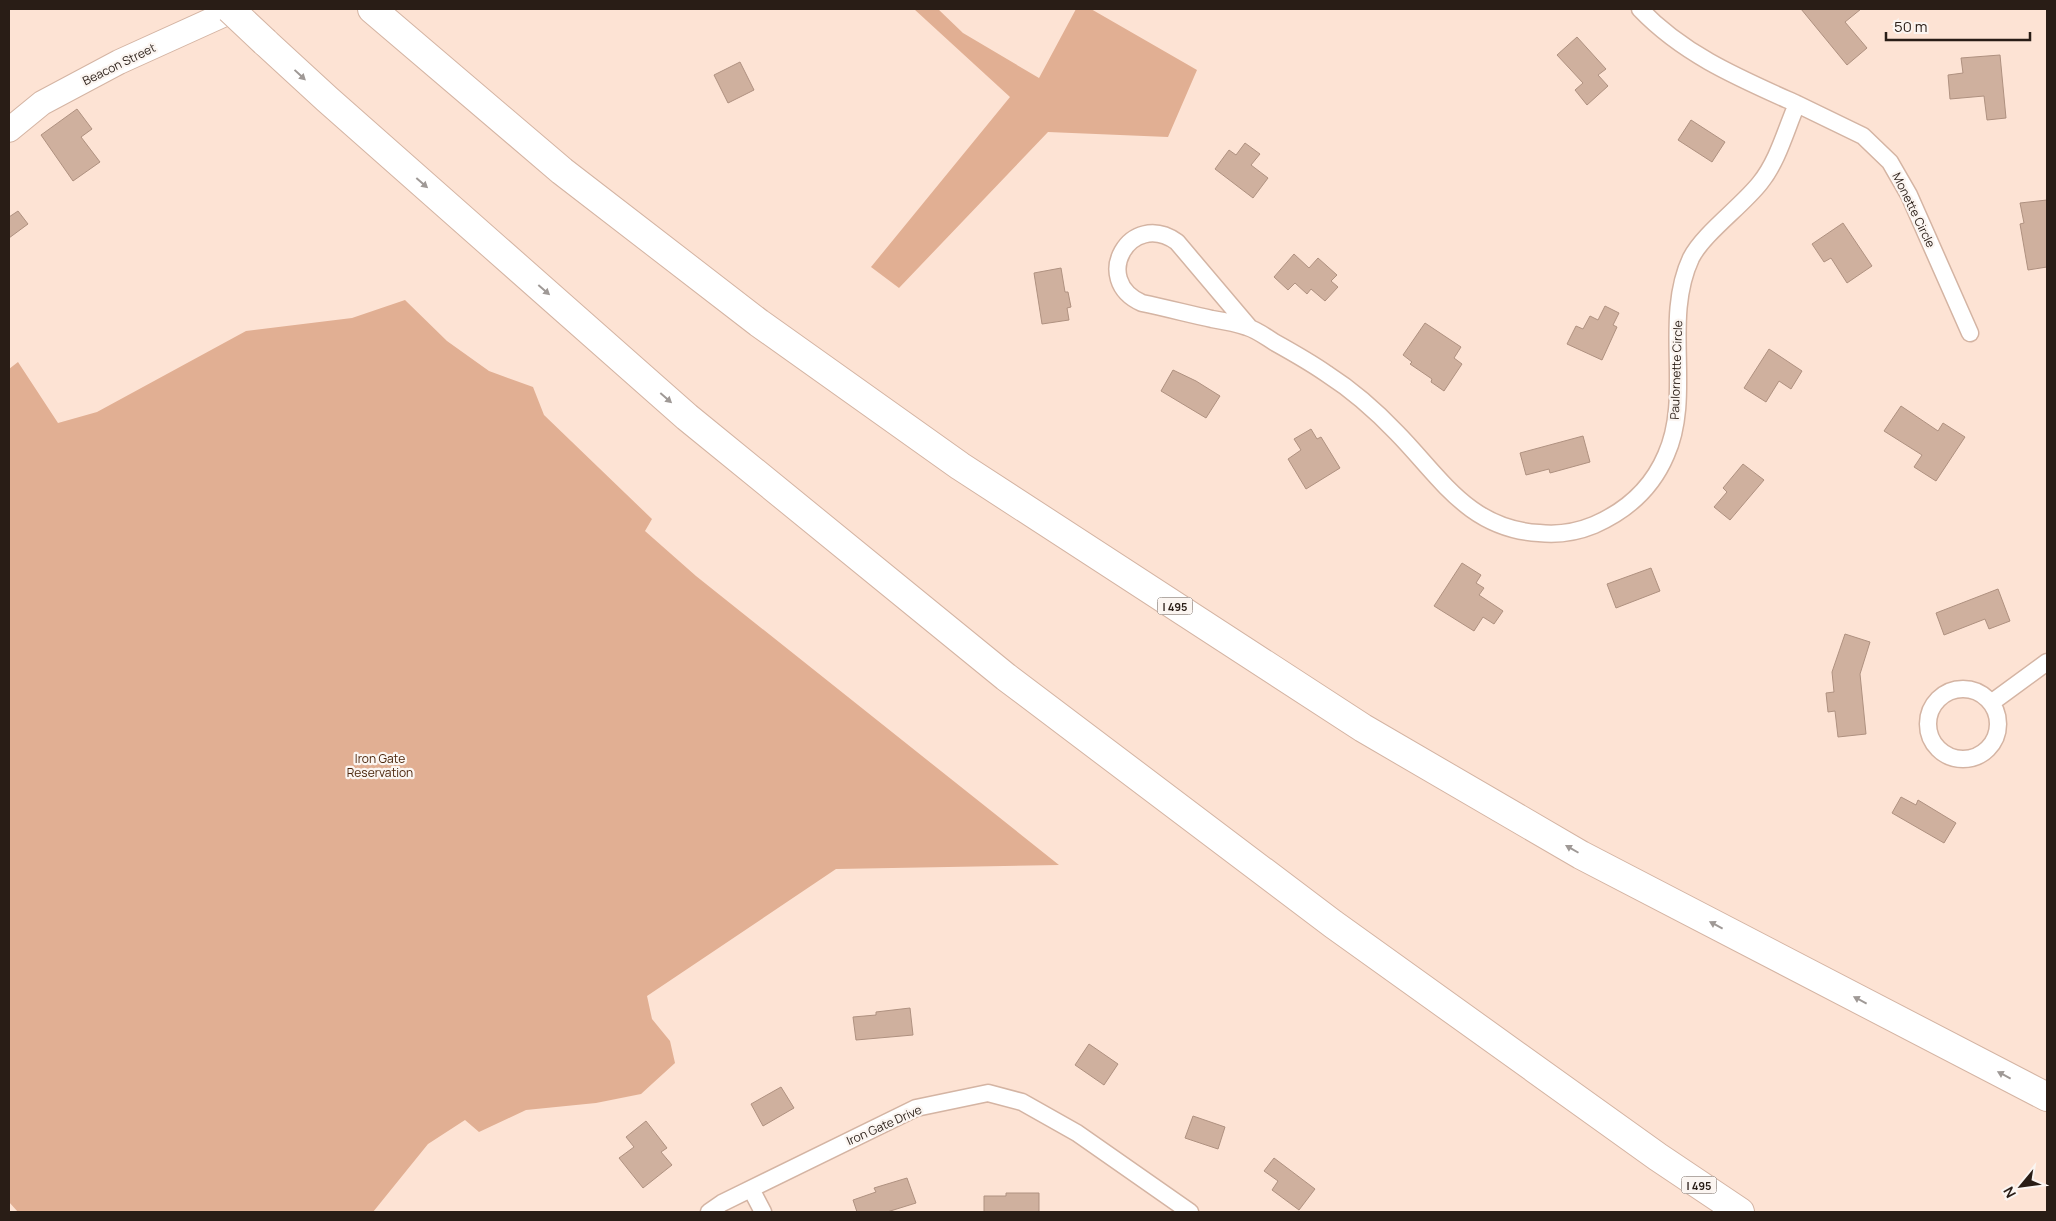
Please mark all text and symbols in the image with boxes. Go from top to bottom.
scale bar [1886,10,2030,42]
text: 50 m [1894,16,1928,37]
street label: Beacon Street [80,39,159,89]
one-way arrow [294,69,306,81]
street label: Monette Circle [1889,170,1939,250]
one-way arrow [415,177,427,189]
one-way arrow [537,284,549,296]
street label: Paulornette Circle [1666,320,1686,420]
one-way arrow [659,392,672,403]
road number: I 495 [1158,598,1192,614]
park label: Iron Gate Reservation [347,750,413,781]
one-way arrow [1565,845,1579,854]
one-way arrow [1709,921,1723,929]
one-way arrow [1853,996,1867,1004]
one-way arrow [1997,1071,2011,1079]
street label: Iron Gate Drive [844,1101,924,1149]
north arrow [1996,1161,2046,1211]
road number: I 495 [1682,1176,1716,1194]
text: N [1998,1184,2020,1202]

